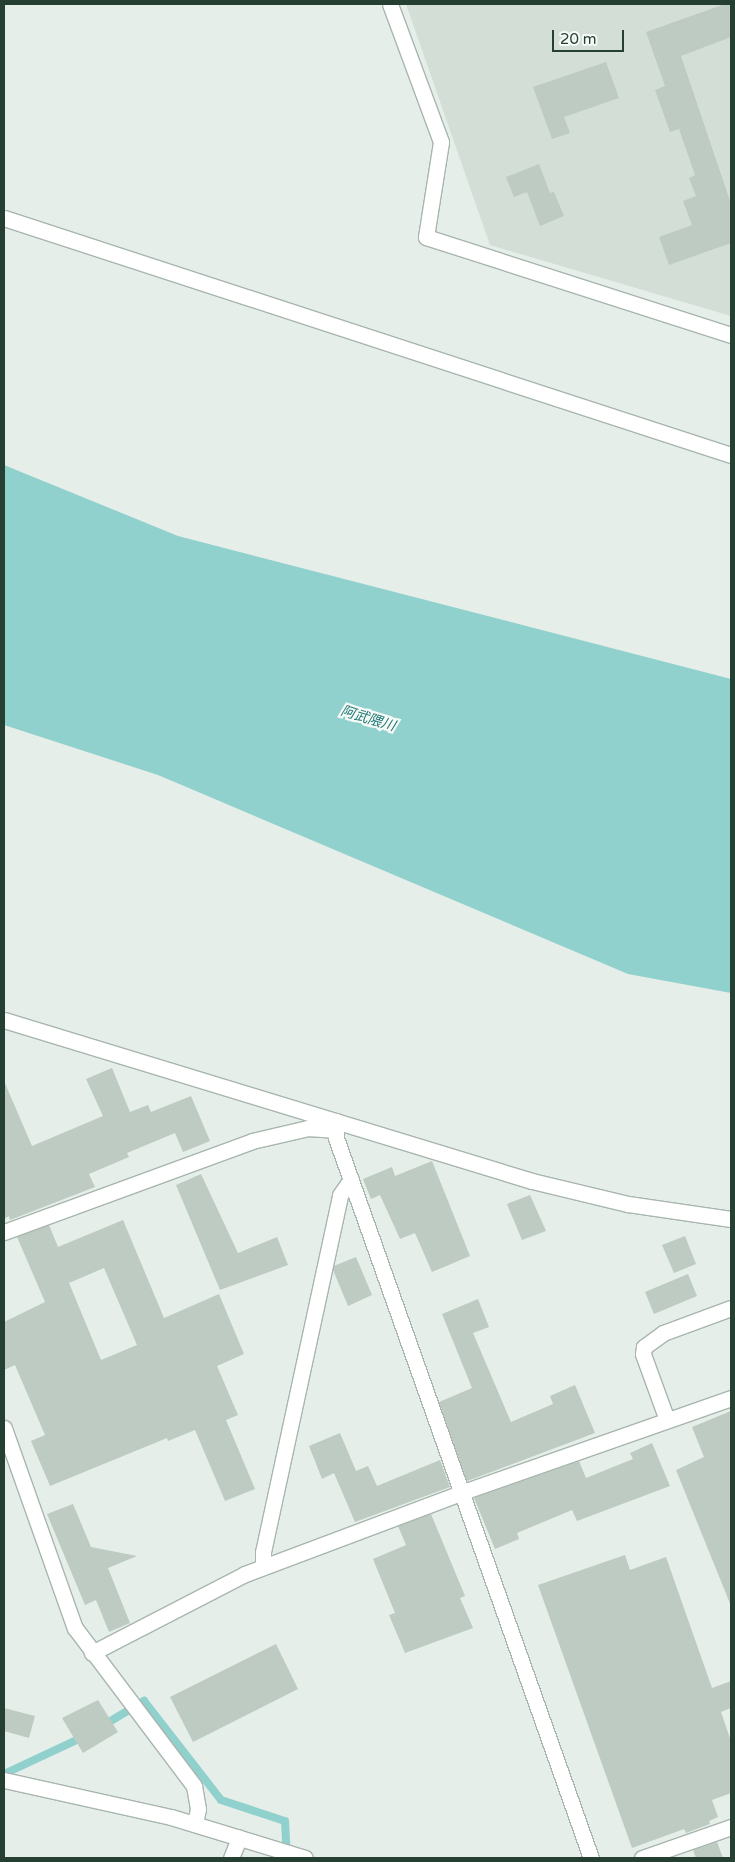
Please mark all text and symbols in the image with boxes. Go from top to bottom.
scale bar [555,20,628,52]
text: 20 m [560,30,597,48]
water label: 阿武隈川 [339,703,397,735]

